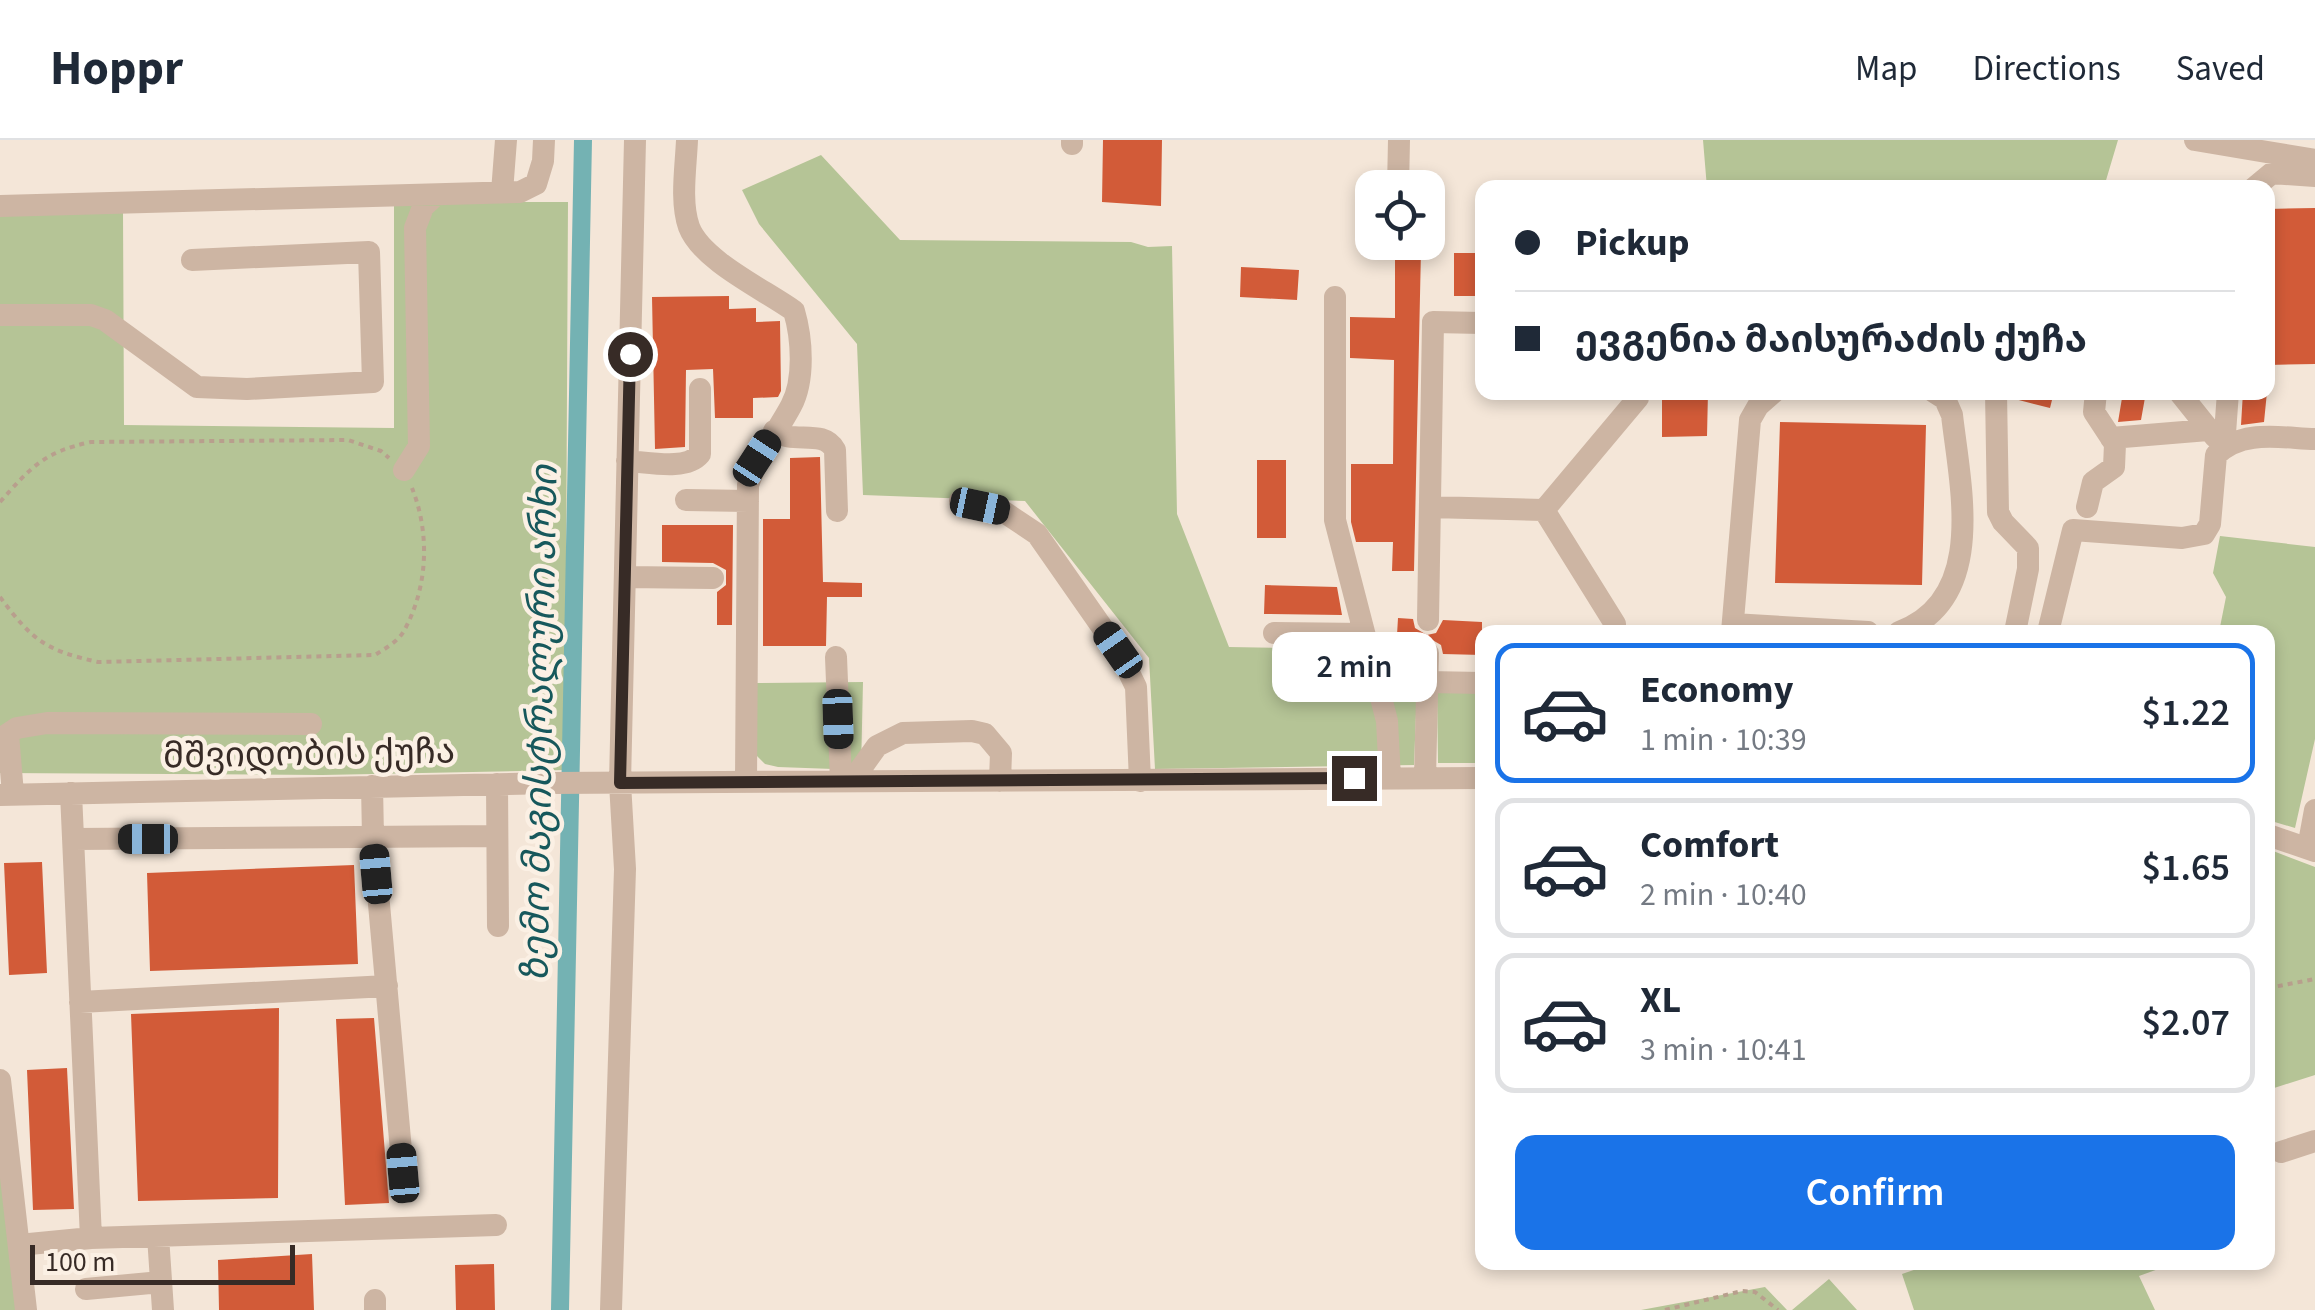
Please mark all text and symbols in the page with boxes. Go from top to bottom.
text: Hoppr [50,35,183,103]
text: Map [1855,44,1918,94]
text: Directions [1973,44,2121,94]
text: Saved [2176,44,2265,94]
map controls [1355,170,1445,260]
button: locate [1355,170,1445,260]
text: Pickup [1575,216,1689,270]
text: ევგენია მაისურაძის ქუჩა [1575,313,2087,367]
route start [608,332,653,377]
car [728,425,786,491]
water label: ზემო მაგისტრალური არხი [508,463,572,983]
car [948,485,1012,527]
car [1089,617,1147,683]
callout: 2 min [1272,633,1436,703]
text: 2 min [1316,644,1393,690]
text: Economy [1640,663,1793,717]
icon: car [1520,668,1610,758]
text: $1.22 [2142,686,2230,740]
car [822,688,854,750]
text: 1 min · 10:39 [1640,717,1807,763]
street label: მშვიდობის ქუჩა [163,726,455,782]
route end [1332,756,1377,801]
text: Comfort [1640,818,1779,872]
icon: car [1520,823,1610,913]
car [118,824,178,854]
text: $1.65 [2142,841,2230,895]
car [358,843,394,905]
text: 2 min · 10:40 [1640,872,1807,918]
text: XL [1640,973,1681,1027]
icon: car [1520,978,1610,1068]
text: $2.07 [2142,996,2230,1050]
text: 3 min · 10:41 [1640,1027,1807,1073]
button: Confirm [1515,1135,2235,1250]
car [385,1142,421,1204]
scale bar [30,1240,295,1284]
text: 100 m [45,1242,116,1282]

